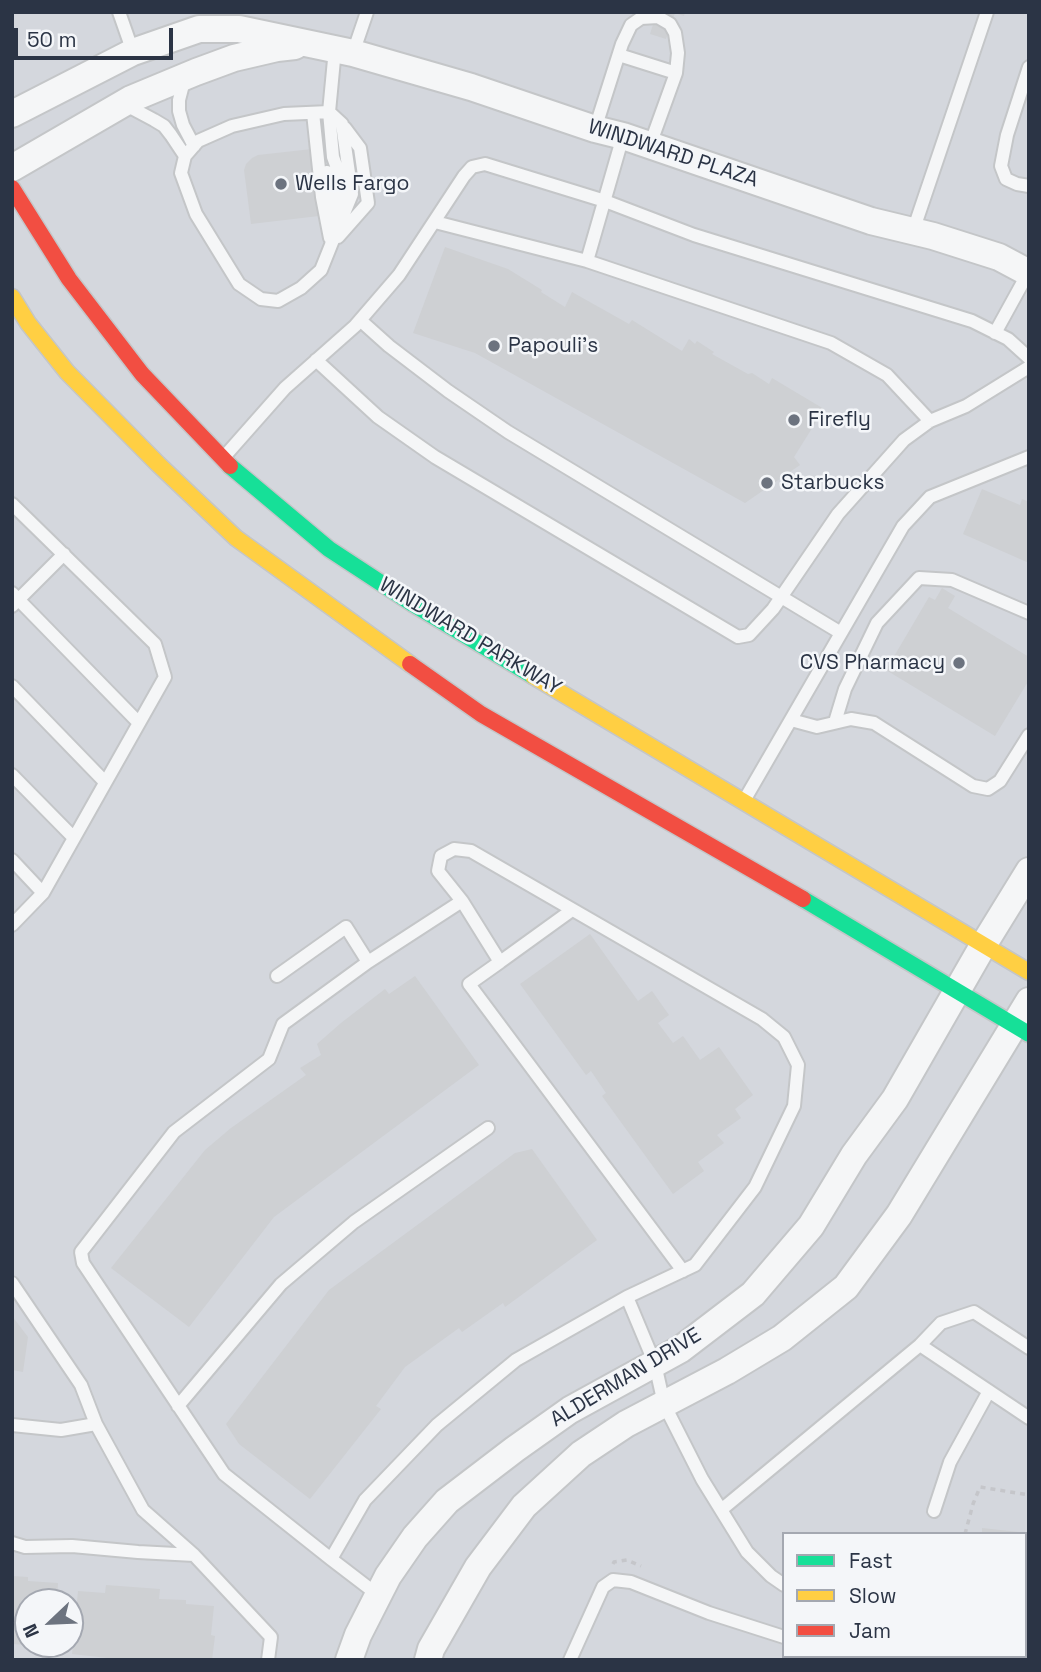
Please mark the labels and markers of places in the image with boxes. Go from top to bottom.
place label: Wells Fargo [295,171,410,197]
marker: Wells Fargo [273,176,289,192]
place label: Papouli's [508,333,598,359]
marker: Papouli's [486,338,502,354]
place label: Firefly [808,407,871,433]
marker: Firefly [786,412,802,428]
place label: Starbucks [781,470,885,496]
marker: Starbucks [759,475,775,491]
place label: CVS Pharmacy [800,650,945,676]
marker: CVS Pharmacy [951,655,967,671]

